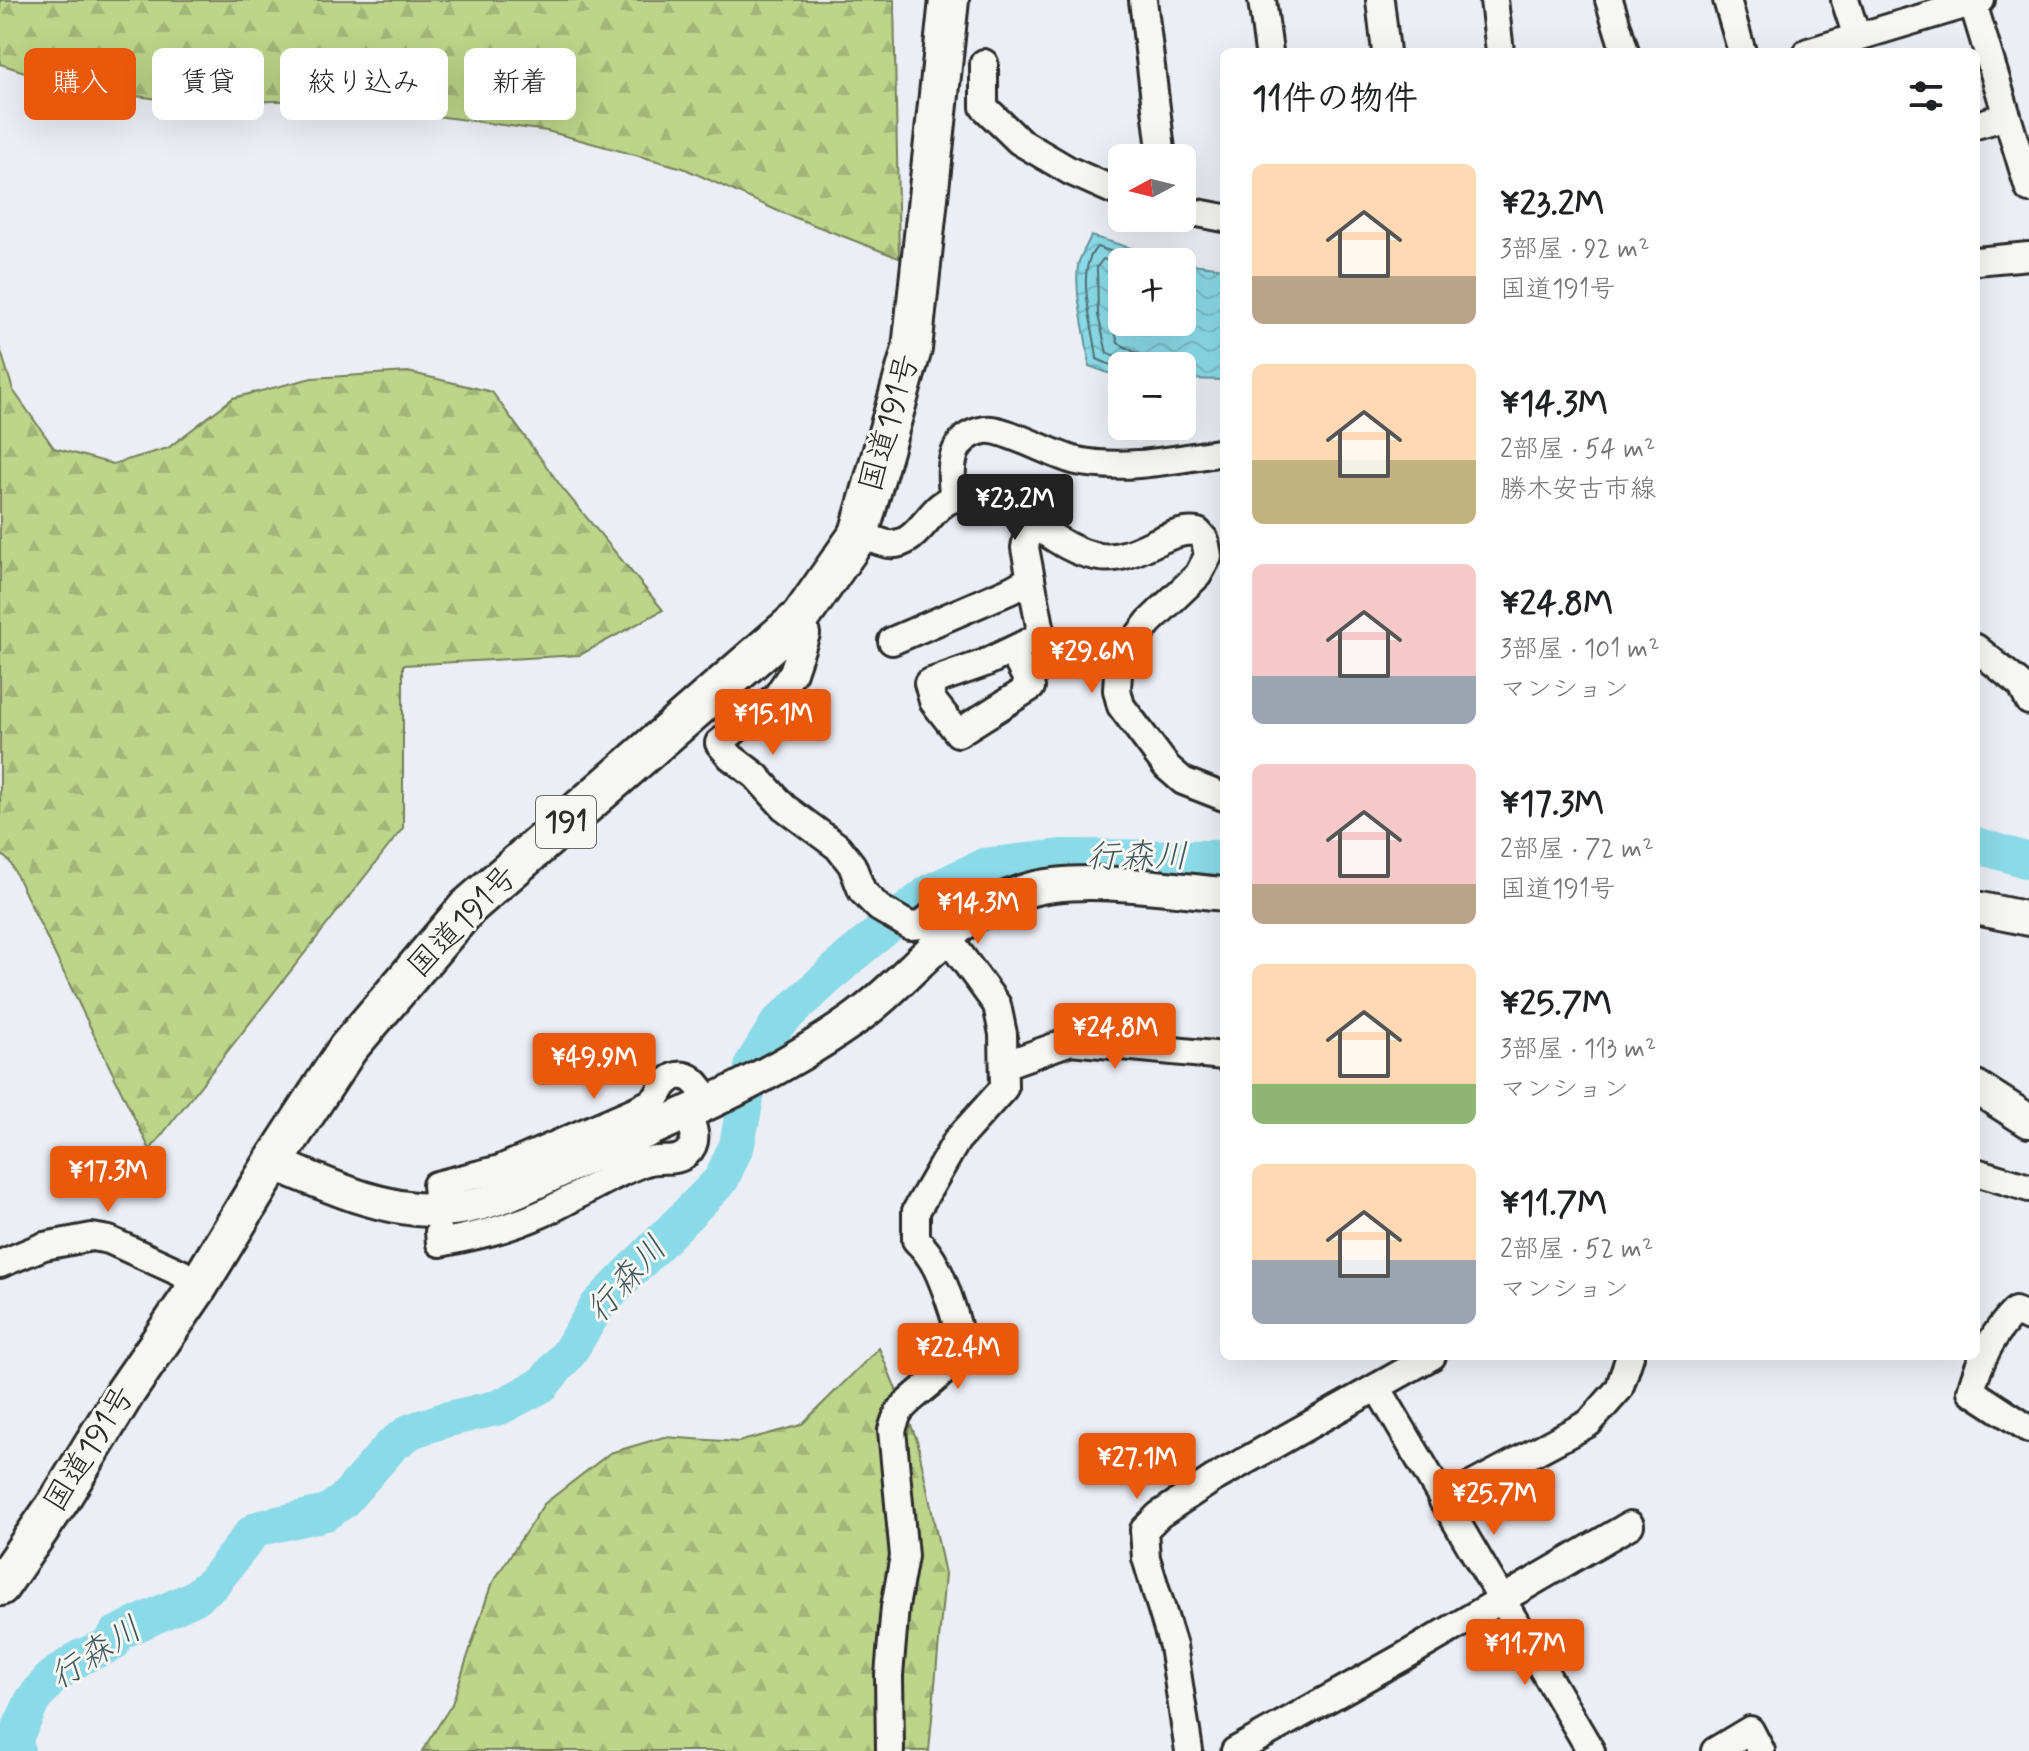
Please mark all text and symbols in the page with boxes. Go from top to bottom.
chip: 購入 [24,48,136,120]
chip: 賃貸 [152,48,264,120]
chip: 絞り込み [280,48,448,120]
chip: 新着 [464,48,576,120]
icon: filters [1904,74,1948,118]
text: 11件の物件 [1252,77,1418,122]
north arrow [1108,144,1196,232]
map controls [1108,144,1196,440]
text: ¥23.2M [1500,182,1604,227]
icon: home [1316,196,1412,292]
text: 3部屋 · 92 m² [1500,233,1649,267]
button: + [1108,248,1196,336]
text: 国道191号 [1500,273,1615,307]
street label: 国道191号 [850,349,930,497]
button: − [1108,352,1196,440]
text: ¥14.3M [1500,382,1608,427]
icon: home [1316,396,1412,492]
text: 2部屋 · 54 m² [1500,433,1655,467]
text: 勝木安古市線 [1500,473,1656,507]
pin: ¥23.2M [950,474,1080,542]
text: ¥23.2M [975,483,1055,517]
text: ¥24.8M [1500,582,1613,627]
icon: home [1316,596,1412,692]
pin: ¥29.6M [1027,627,1157,695]
text: 3部屋 · 101 m² [1500,633,1660,667]
text: ¥29.6M [1050,636,1134,670]
text: マンション [1500,673,1629,707]
pin: ¥15.1M [708,689,838,757]
text: ¥15.1M [733,698,813,732]
text: ¥17.3M [1500,782,1604,827]
road number: 191 [536,796,596,848]
icon: home [1316,796,1412,892]
text: 2部屋 · 72 m² [1500,833,1653,867]
water label: 行森川 [1086,835,1188,880]
street label: 国道191号 [399,856,527,988]
text: 国道191号 [1500,873,1615,907]
pin: ¥14.3M [913,878,1043,946]
text: ¥14.3M [937,887,1019,921]
text: ¥25.7M [1500,982,1612,1027]
icon: home [1316,996,1412,1092]
pin: ¥24.8M [1050,1003,1180,1071]
text: ¥24.8M [1072,1012,1158,1046]
pin: ¥49.9M [529,1033,659,1101]
text: 3部屋 · 113 m² [1500,1033,1656,1067]
text: ¥49.9M [551,1042,637,1076]
text: マンション [1500,1073,1629,1107]
pin: ¥17.3M [43,1146,173,1214]
text: ¥17.3M [68,1155,148,1189]
text: ¥11.7M [1500,1182,1607,1227]
icon: home [1316,1196,1412,1292]
water label: 行森川 [576,1227,678,1333]
text: 2部屋 · 52 m² [1500,1233,1653,1267]
text: マンション [1500,1273,1629,1307]
pin: ¥22.4M [893,1323,1023,1391]
text: ¥22.4M [916,1332,1000,1366]
street label: 国道191号 [35,1378,145,1520]
pin: ¥27.1M [1072,1433,1202,1501]
text: ¥27.1M [1097,1442,1177,1476]
pin: ¥25.7M [1429,1469,1559,1537]
text: ¥25.7M [1451,1478,1537,1512]
water label: 行森川 [41,1607,151,1701]
pin: ¥11.7M [1460,1619,1590,1687]
text: ¥11.7M [1484,1628,1566,1662]

